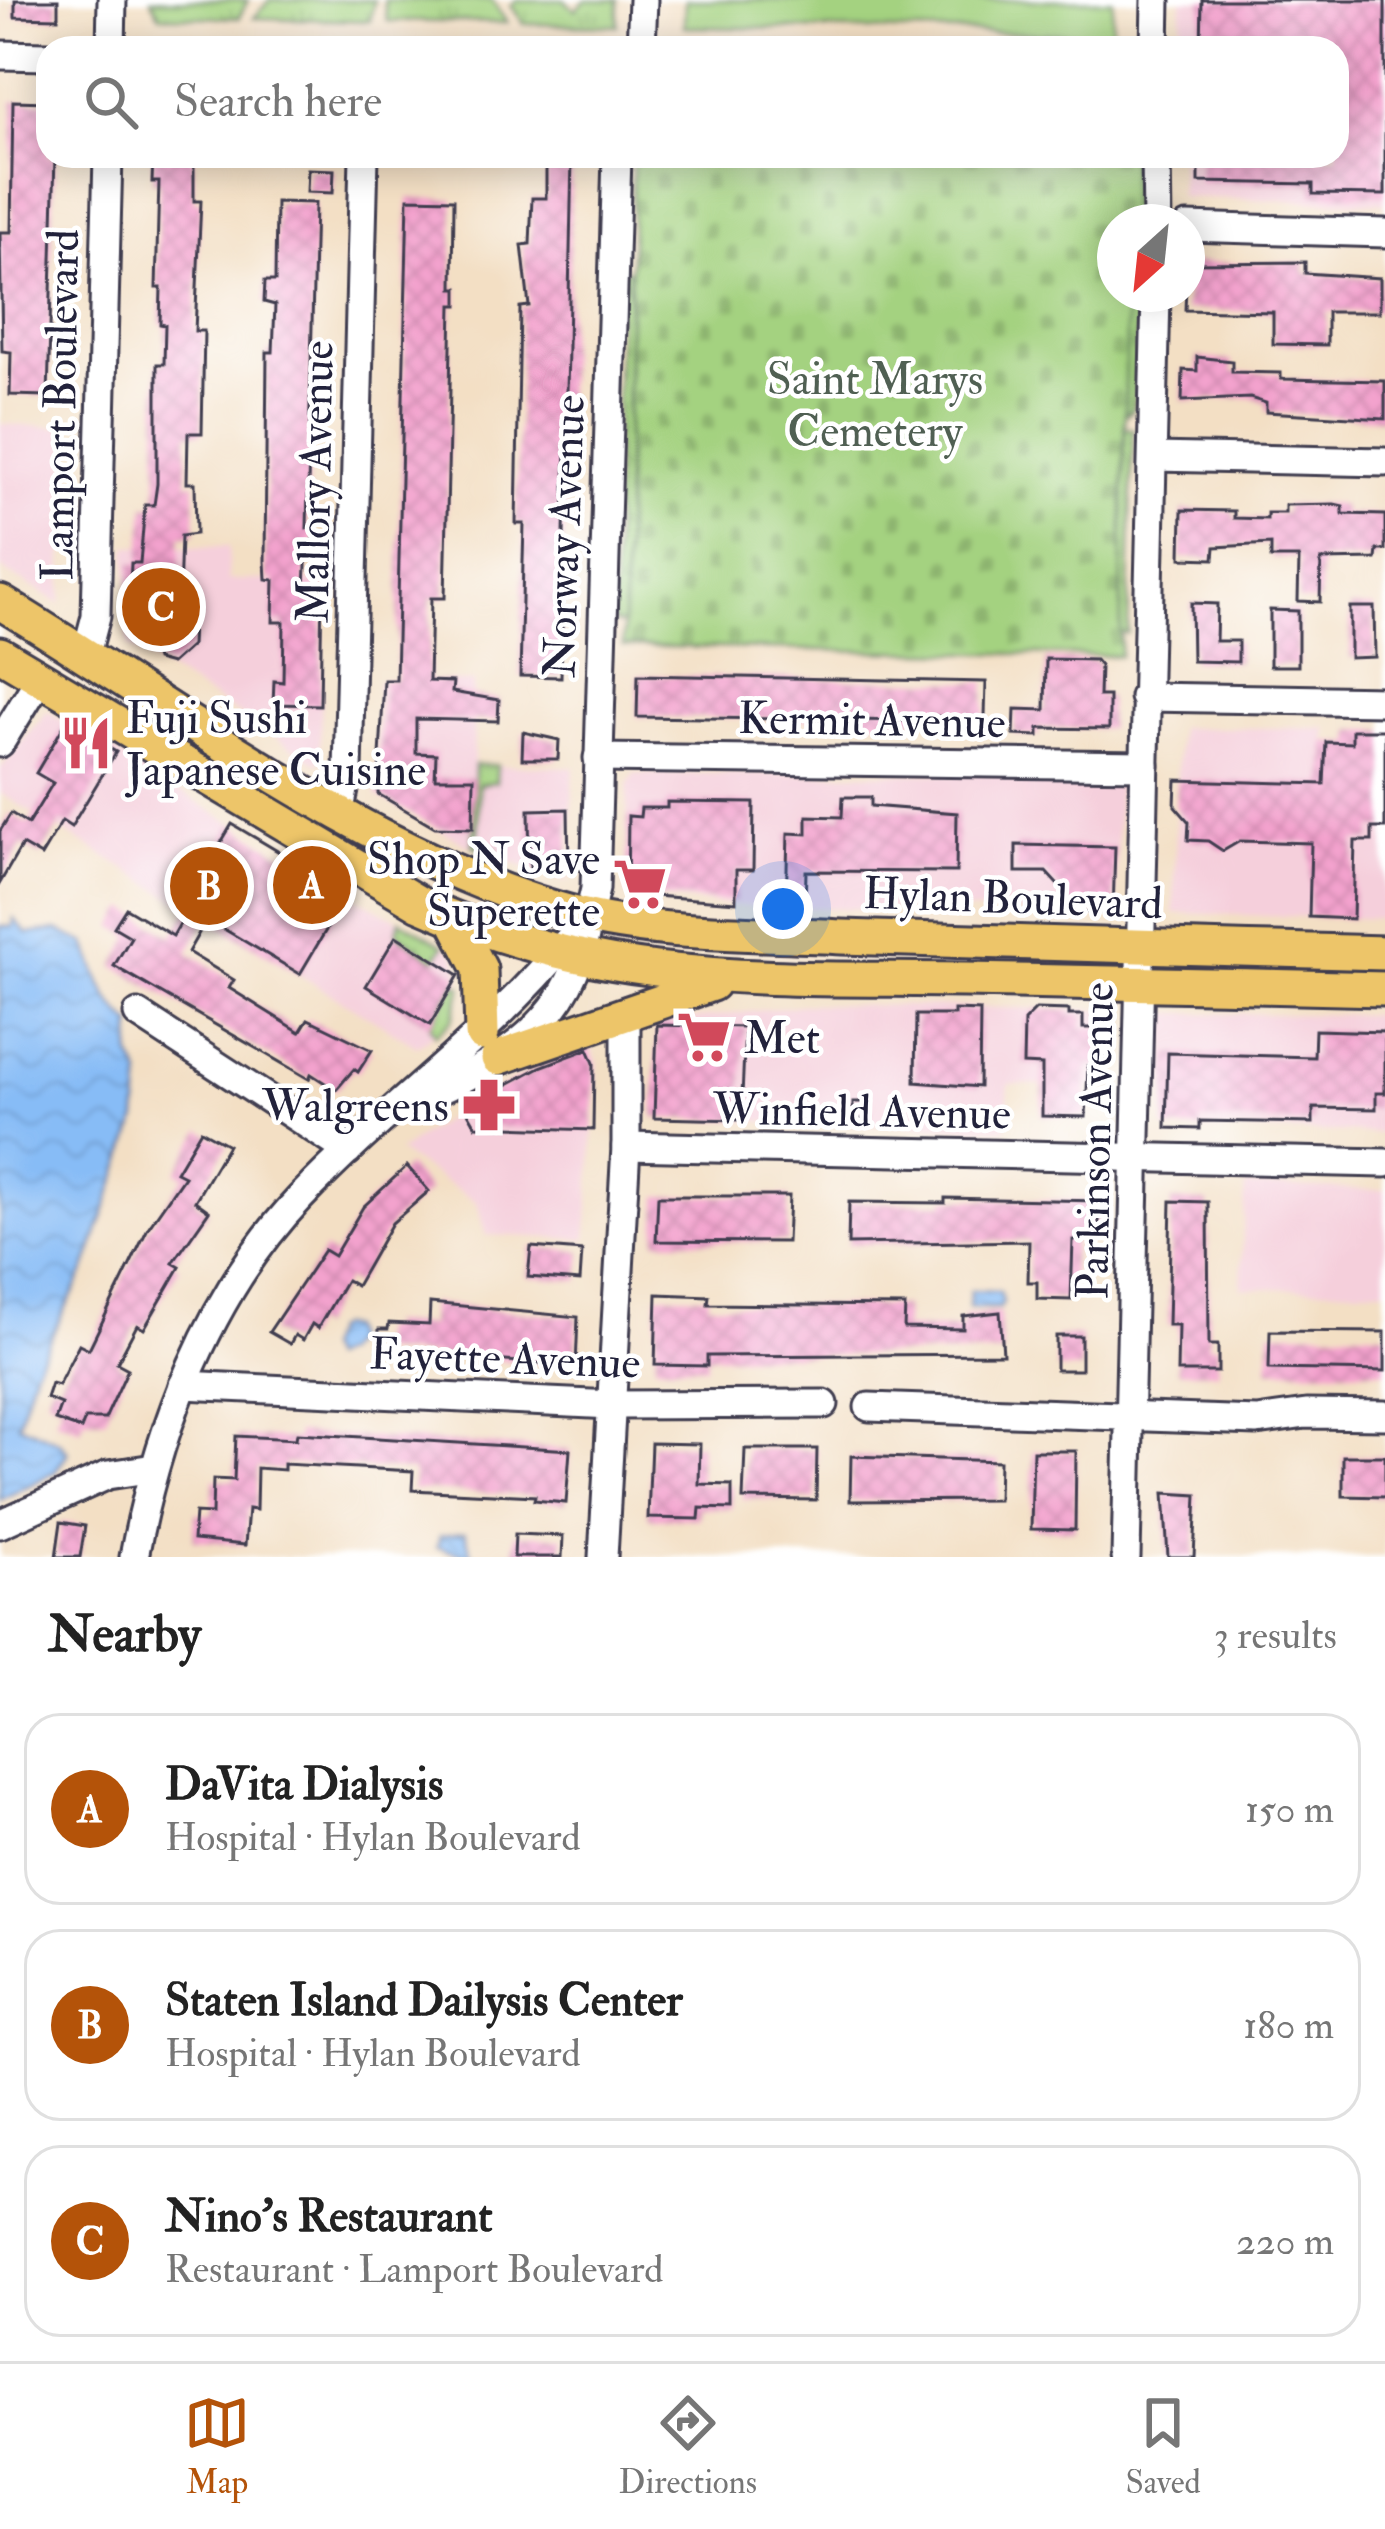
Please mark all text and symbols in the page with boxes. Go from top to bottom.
search box [36,36,1349,168]
icon: search [78,69,144,135]
text: Search here [174,74,382,130]
north arrow [1097,204,1205,312]
street label: Lamport Boulevard [30,229,92,582]
street label: Mallory Avenue [286,340,346,624]
park label: Saint Marys Cemetery [767,352,983,460]
street label: Norway Avenue [532,394,598,678]
pin: C [122,562,200,652]
place label: Fuji Sushi Japanese Cuisine [124,691,426,799]
street label: Kermit Avenue [738,691,1006,751]
restaurant icon: Fuji Sushi Japanese Cuisine [57,714,115,772]
place label: Shop N Save Superette [367,832,600,940]
pin: A [273,840,351,930]
pin: B [170,841,248,931]
supermarket icon: Shop N Save Superette [611,855,669,913]
street label: Hylan Boulevard [862,866,1164,932]
your location [753,879,813,939]
street label: Parkinson Avenue [1065,982,1127,1300]
supermarket icon: Met [675,1008,733,1066]
place label: Met [744,1011,820,1067]
pharmacy icon: Walgreens [460,1076,518,1134]
place label: Walgreens [261,1079,449,1135]
street label: Winfield Avenue [712,1081,1011,1143]
street label: Fayette Avenue [368,1326,641,1392]
text: Nearby [48,1603,201,1667]
text: 3 results [1214,1611,1337,1660]
text: DaVita Dialysis [165,1757,443,1813]
text: A [78,1785,102,1834]
text: 150 m [1245,1785,1334,1834]
text: Hospital · Hylan Boulevard [165,1813,581,1862]
text: Staten Island Dailysis Center [165,1973,683,2029]
text: B [77,2001,103,2050]
text: 180 m [1243,2001,1334,2050]
text: Hospital · Hylan Boulevard [165,2029,581,2078]
text: Nino's Restaurant [165,2189,493,2245]
text: C [76,2217,104,2266]
text: 220 m [1236,2217,1334,2266]
text: Restaurant · Lamport Boulevard [165,2245,663,2294]
tab: Map [184,2390,250,2503]
tab: Directions [619,2390,757,2503]
tab: Saved [1125,2390,1201,2503]

